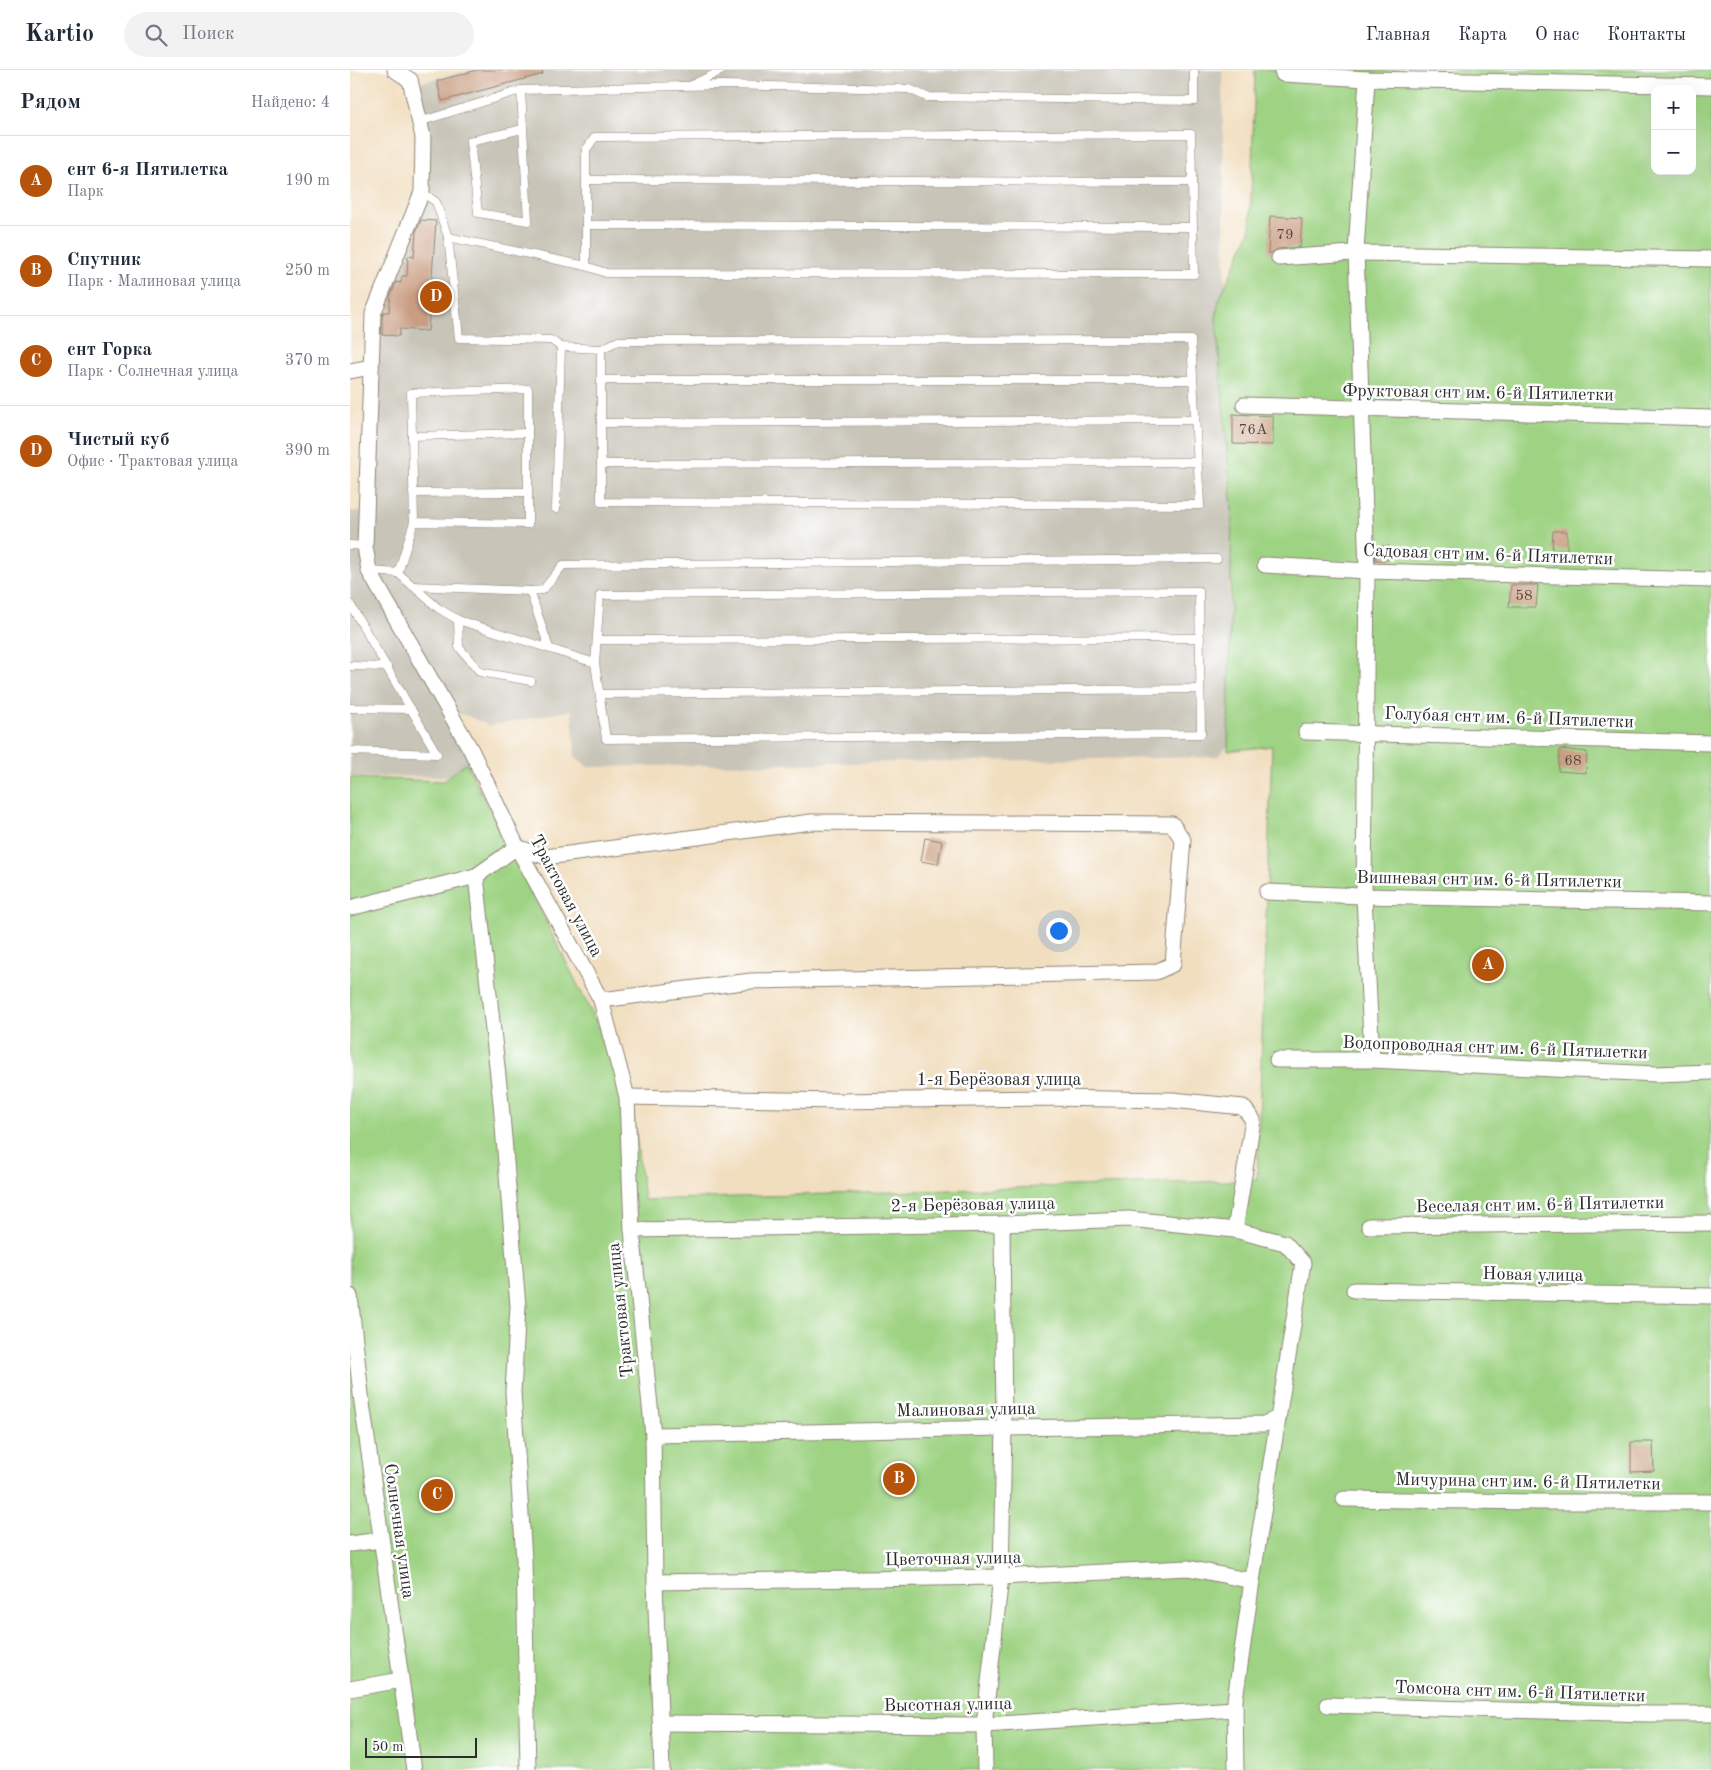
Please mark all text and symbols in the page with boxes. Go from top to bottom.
search box [124,12,474,57]
icon: search [142,21,170,49]
text: Kartio [25,23,94,47]
text: Поиск [182,25,234,44]
text: Главная [1366,26,1430,44]
text: Карта [1458,26,1507,44]
text: О нас [1535,26,1579,44]
text: Контакты [1607,26,1686,44]
map controls [1651,85,1696,175]
button: + [1651,85,1696,130]
text: Рядом [20,92,81,113]
text: Найдено: 4 [251,95,330,111]
button: − [1651,130,1696,175]
text: снт 6-я Пятилетка [67,161,228,180]
text: A [30,173,42,189]
text: 190 m [285,173,330,189]
text: Парк [67,184,104,200]
house number: 79 [1276,228,1294,243]
text: Спутник [67,251,141,270]
text: B [30,263,42,279]
text: 250 m [285,263,330,279]
text: Парк · Малиновая улица [67,274,241,290]
pin: D [420,278,452,316]
text: снт Горка [67,341,152,360]
text: C [31,353,41,369]
text: 370 m [285,353,330,369]
text: Парк · Солнечная улица [67,364,239,380]
street label: Фруктовая снт им. 6-й Пятилетки [1342,382,1614,404]
house number: 76А [1239,423,1268,438]
text: Чистый куб [67,431,170,450]
text: D [30,443,42,459]
text: 390 m [285,443,330,459]
text: Офис · Трактовая улица [67,454,238,470]
street label: Садовая снт им. 6-й Пятилетки [1363,542,1613,568]
house number: 58 [1515,589,1533,604]
street label: Голубая снт им. 6-й Пятилетки [1384,705,1634,731]
house number: 68 [1564,754,1582,769]
street label: Трактовая улица [526,832,606,960]
street label: Вишневая снт им. 6-й Пятилетки [1356,869,1622,891]
your location [1046,918,1072,944]
pin: A [1472,946,1504,984]
street label: Водопроводная снт им. 6-й Пятилетки [1342,1034,1648,1062]
street label: 1-я Берёзовая улица [917,1071,1082,1089]
street label: Веселая снт им. 6-й Пятилетки [1416,1194,1664,1216]
street label: 2-я Берёзовая улица [890,1195,1056,1215]
street label: Трактовая улица [605,1242,637,1378]
street label: Новая улица [1482,1265,1584,1285]
street label: Малиновая улица [896,1400,1036,1420]
pin: B [883,1460,915,1498]
street label: Солнечная улица [381,1462,417,1600]
street label: Мичурина снт им. 6-й Пятилетки [1395,1471,1661,1493]
pin: C [421,1476,453,1514]
street label: Цветочная улица [884,1549,1022,1569]
street label: Томсона снт им. 6-й Пятилетки [1394,1679,1646,1705]
street label: Высотная улица [883,1695,1013,1715]
scale bar [365,1735,478,1758]
text: 50 m [372,1740,403,1754]

